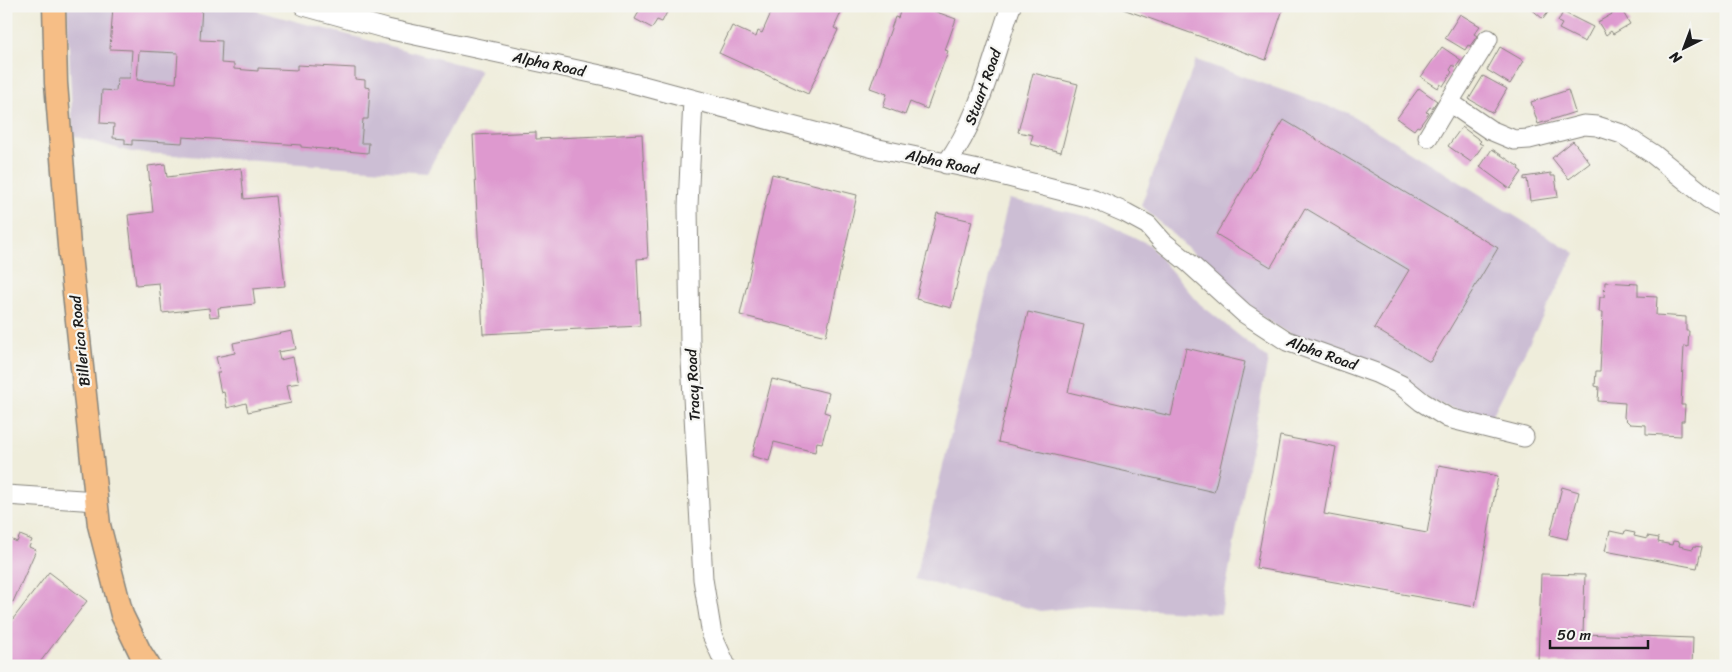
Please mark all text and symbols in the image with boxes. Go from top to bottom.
north arrow [1660,22,1710,72]
street label: Alpha Road [509,43,589,85]
street label: Stuart Road [957,44,1009,129]
text: N [1663,45,1688,70]
street label: Alpha Road [902,141,982,183]
street label: Billerica Road [62,293,98,388]
street label: Alpha Road [1282,328,1362,378]
street label: Tracy Road [678,347,708,422]
scale bar [1550,617,1647,649]
text: 50 m [1557,622,1592,648]

